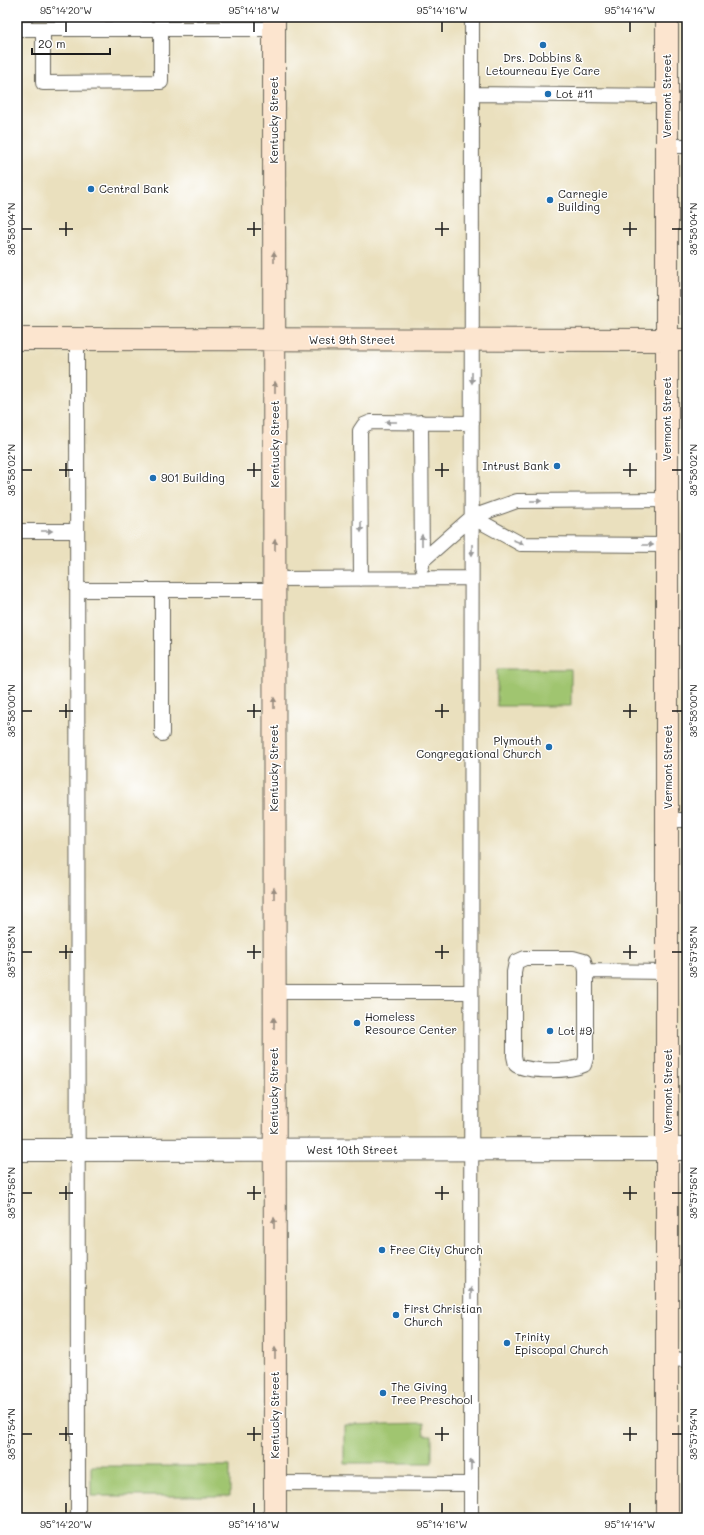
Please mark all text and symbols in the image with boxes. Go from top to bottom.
text: 95°14'20"W [40,3,92,17]
text: 95°14'18"W [229,3,280,17]
text: 95°14'16"W [417,3,468,17]
text: 95°14'14"W [605,3,656,17]
scale bar [32,30,110,56]
text: 20 m [38,35,66,51]
marker: Drs. Dobbins & Letourneau Eye Care [538,40,548,50]
place label: Drs. Dobbins & Letourneau Eye Care [486,50,600,78]
street label: Vermont Street [659,54,674,138]
street label: Kentucky Street [266,76,281,164]
place label: Lot #11 [556,86,593,101]
marker: Lot #11 [543,89,553,99]
place label: Central Bank [99,181,169,196]
marker: Central Bank [86,184,96,194]
place label: Carnegie Building [558,186,608,214]
marker: Carnegie Building [545,195,555,205]
text: 38°58'04"N [4,203,18,255]
text: 38°58'04"N [686,203,700,255]
one-way arrow [271,250,277,263]
street label: West 9th Street [309,332,395,347]
one-way arrow [469,372,475,385]
street label: Vermont Street [659,377,674,461]
one-way arrow [272,380,278,393]
street label: Kentucky Street [267,400,282,488]
one-way arrow [384,419,397,425]
text: 38°58'02"N [4,444,18,496]
text: 38°58'02"N [686,444,700,496]
place label: Intrust Bank [482,458,549,473]
marker: Intrust Bank [552,461,562,471]
place label: 901 Building [161,470,225,485]
marker: 901 Building [148,473,158,483]
one-way arrow [530,498,543,504]
one-way arrow [358,521,364,534]
one-way arrow [41,528,54,534]
one-way arrow [419,533,425,546]
one-way arrow [272,538,278,551]
one-way arrow [513,539,525,545]
one-way arrow [642,542,655,548]
one-way arrow [468,544,475,556]
text: 38°58'00"N [4,684,18,738]
text: 38°58'00"N [686,684,700,738]
one-way arrow [271,696,277,709]
street label: Kentucky Street [266,724,281,812]
street label: Vermont Street [660,725,675,809]
place label: Plymouth Congregational Church [416,733,541,761]
marker: Plymouth Congregational Church [544,742,554,752]
one-way arrow [271,886,277,899]
text: 38°57'58"N [4,926,18,978]
text: 38°57'58"N [686,926,700,978]
place label: Homeless Resource Center [365,1009,457,1037]
one-way arrow [271,1016,277,1029]
marker: Homeless Resource Center [352,1018,362,1028]
place label: Lot #9 [558,1023,592,1038]
marker: Lot #9 [545,1026,555,1036]
street label: Kentucky Street [266,1047,281,1135]
street label: Vermont Street [660,1049,675,1133]
street label: West 10th Street [306,1142,398,1157]
text: 38°57'56"N [4,1167,18,1219]
text: 38°57'56"N [686,1167,700,1219]
one-way arrow [271,1216,277,1229]
place label: Free City Church [390,1242,482,1257]
marker: Free City Church [377,1245,387,1255]
one-way arrow [468,1286,474,1299]
place label: First Christian Church [404,1301,482,1329]
marker: First Christian Church [391,1310,401,1320]
place label: Trinity Episcopal Church [515,1329,608,1357]
marker: Trinity Episcopal Church [502,1338,512,1348]
one-way arrow [272,1346,278,1359]
street label: Kentucky Street [267,1371,282,1459]
place label: The Giving Tree Preschool [391,1379,473,1407]
marker: The Giving Tree Preschool [378,1388,388,1398]
text: 38°57'54"N [4,1408,18,1460]
text: 38°57'54"N [686,1408,700,1460]
one-way arrow [468,1458,474,1471]
text: 95°14'20"W [40,1517,92,1531]
text: 95°14'18"W [229,1517,280,1531]
text: 95°14'16"W [417,1517,468,1531]
text: 95°14'14"W [605,1517,656,1531]

